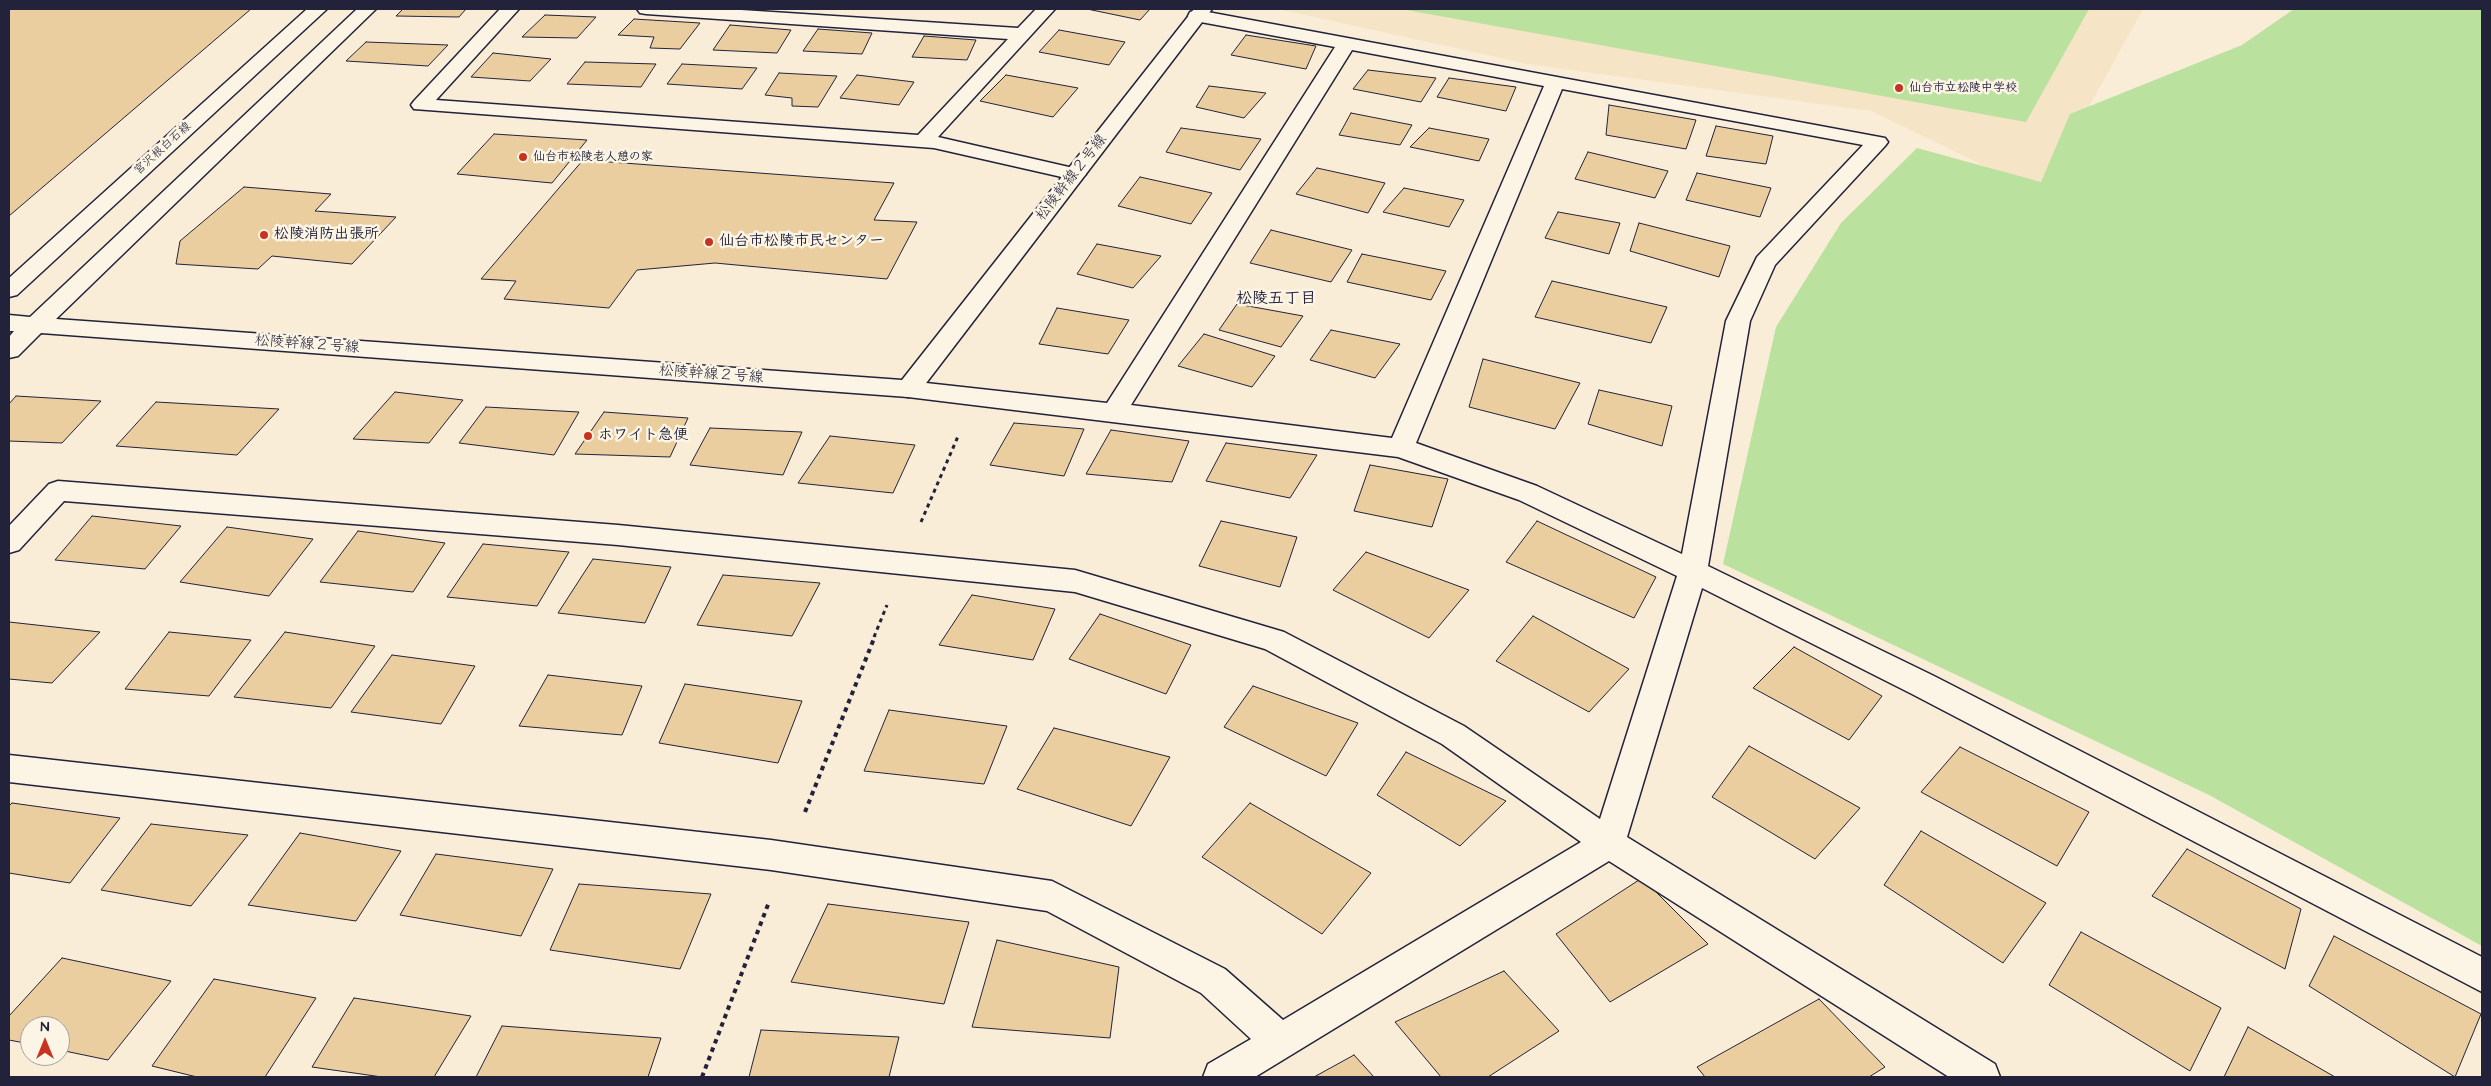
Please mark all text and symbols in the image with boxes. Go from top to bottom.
place label: 仙台市立松陵中学校 [1909,81,2017,95]
marker: 仙台市立松陵中学校 [1893,82,1905,94]
street label: 宮沢根白石線 [131,120,195,178]
street label: 松陵幹線２号線 [1033,131,1111,225]
place label: 仙台市松陵老人憩の家 [533,150,653,164]
marker: 仙台市松陵老人憩の家 [517,151,529,163]
place label: 松陵消防出張所 [274,226,379,244]
marker: 松陵消防出張所 [258,229,270,241]
place label: 仙台市松陵市民センター [719,233,884,251]
marker: 仙台市松陵市民センター [703,236,715,248]
district label: 松陵五丁目 [1236,290,1316,310]
street label: 松陵幹線２号線 [254,332,360,358]
street label: 松陵幹線２号線 [658,362,764,388]
place label: ホワイト急便 [598,427,688,445]
marker: ホワイト急便 [582,430,594,442]
north arrow [20,1016,70,1066]
text: N [41,1017,49,1037]

